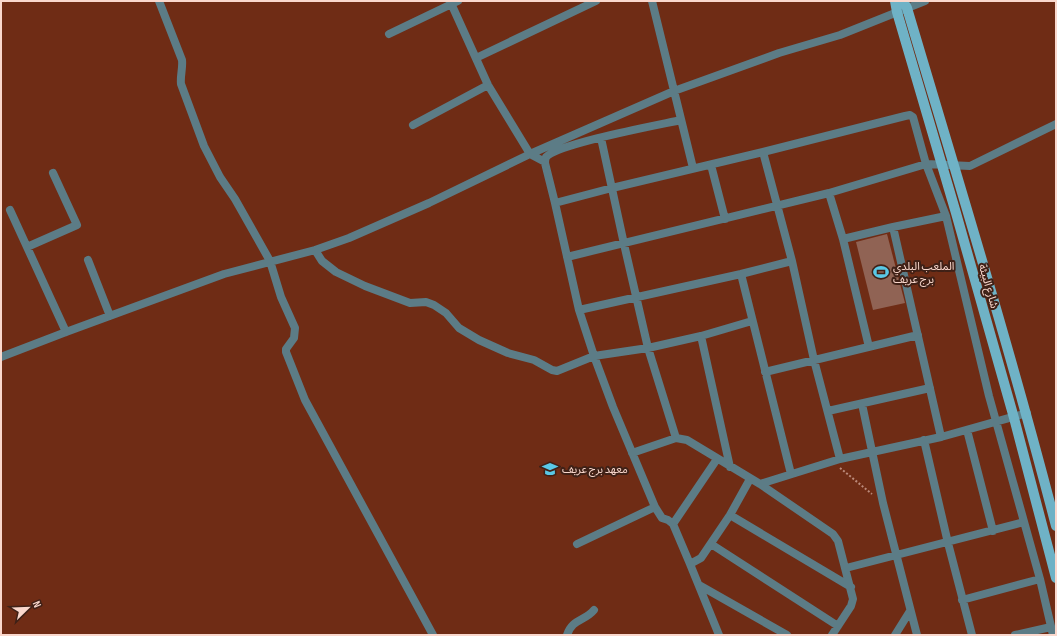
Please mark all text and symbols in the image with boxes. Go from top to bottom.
place label: الملعب البلدي برج عريف [893,260,954,287]
street label: شارع البيئة [975,262,1001,311]
sports icon: الملعب البلدي برج عريف [872,263,890,281]
school or university icon: معهد برج عريف [541,460,559,478]
place label: معهد برج عريف [562,463,628,477]
north arrow [8,588,48,628]
text: N [30,599,44,610]

